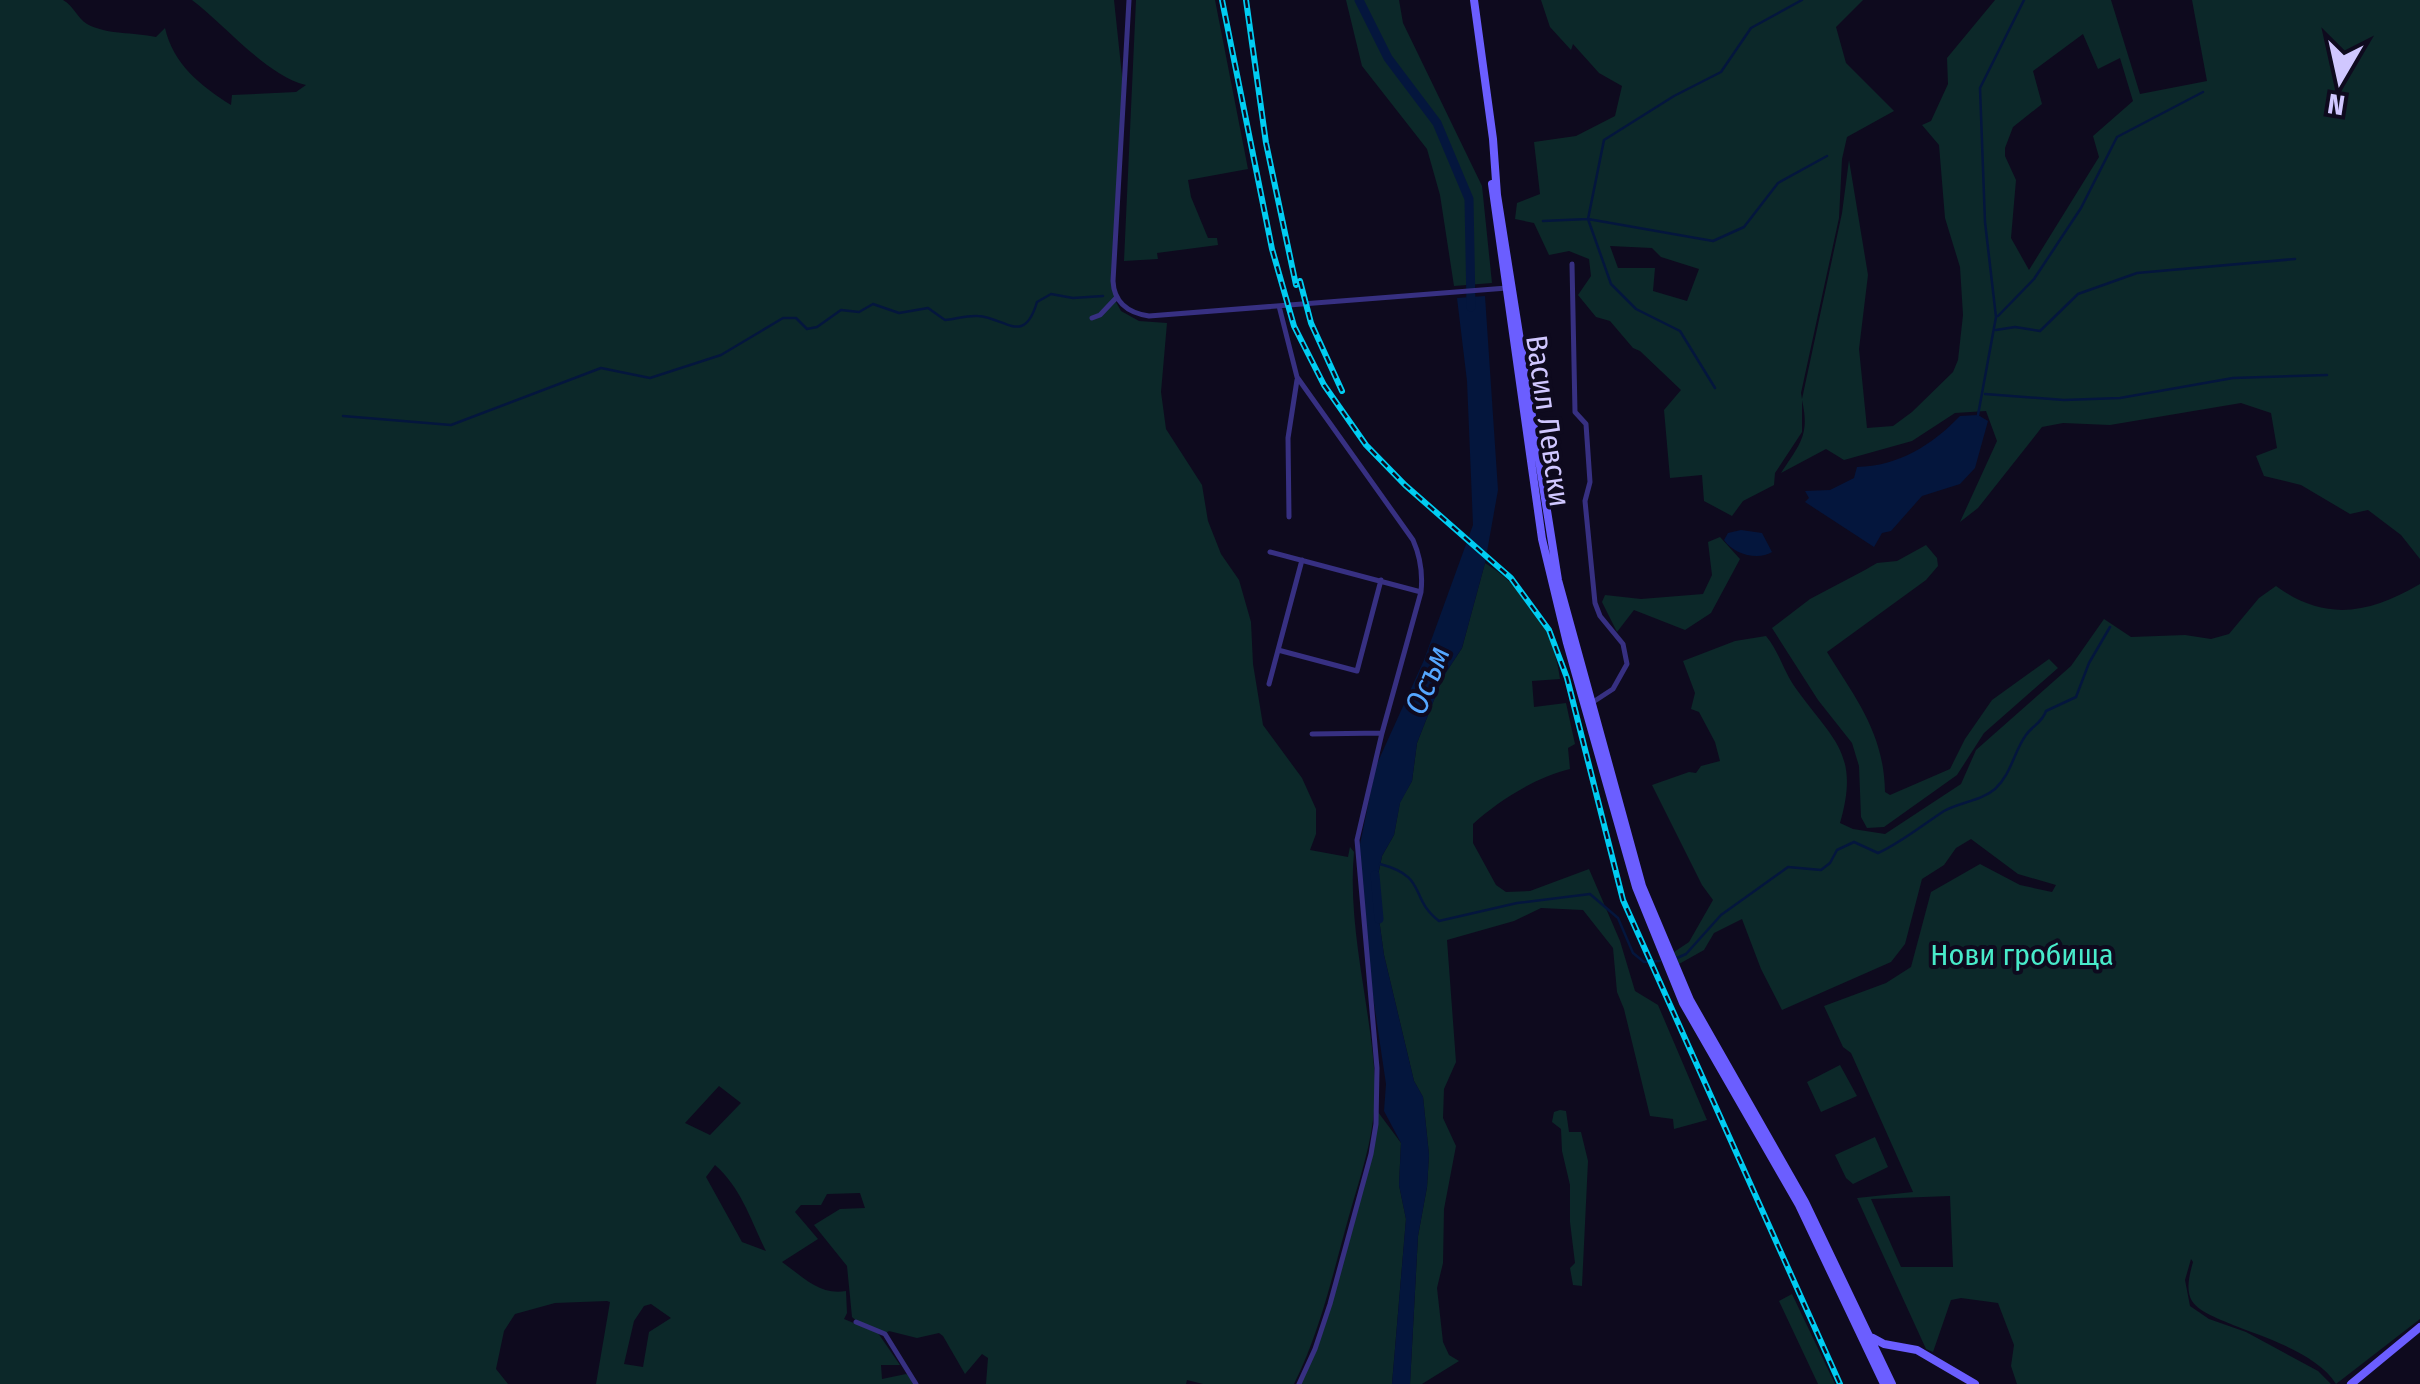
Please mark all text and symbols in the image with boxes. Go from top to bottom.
north arrow [2290,30,2390,130]
text: N [2325,87,2347,122]
street label: Васил Левски [1518,333,1578,509]
water label: Осъм [1396,640,1458,720]
park label: Нови гробища [1930,937,2114,973]

